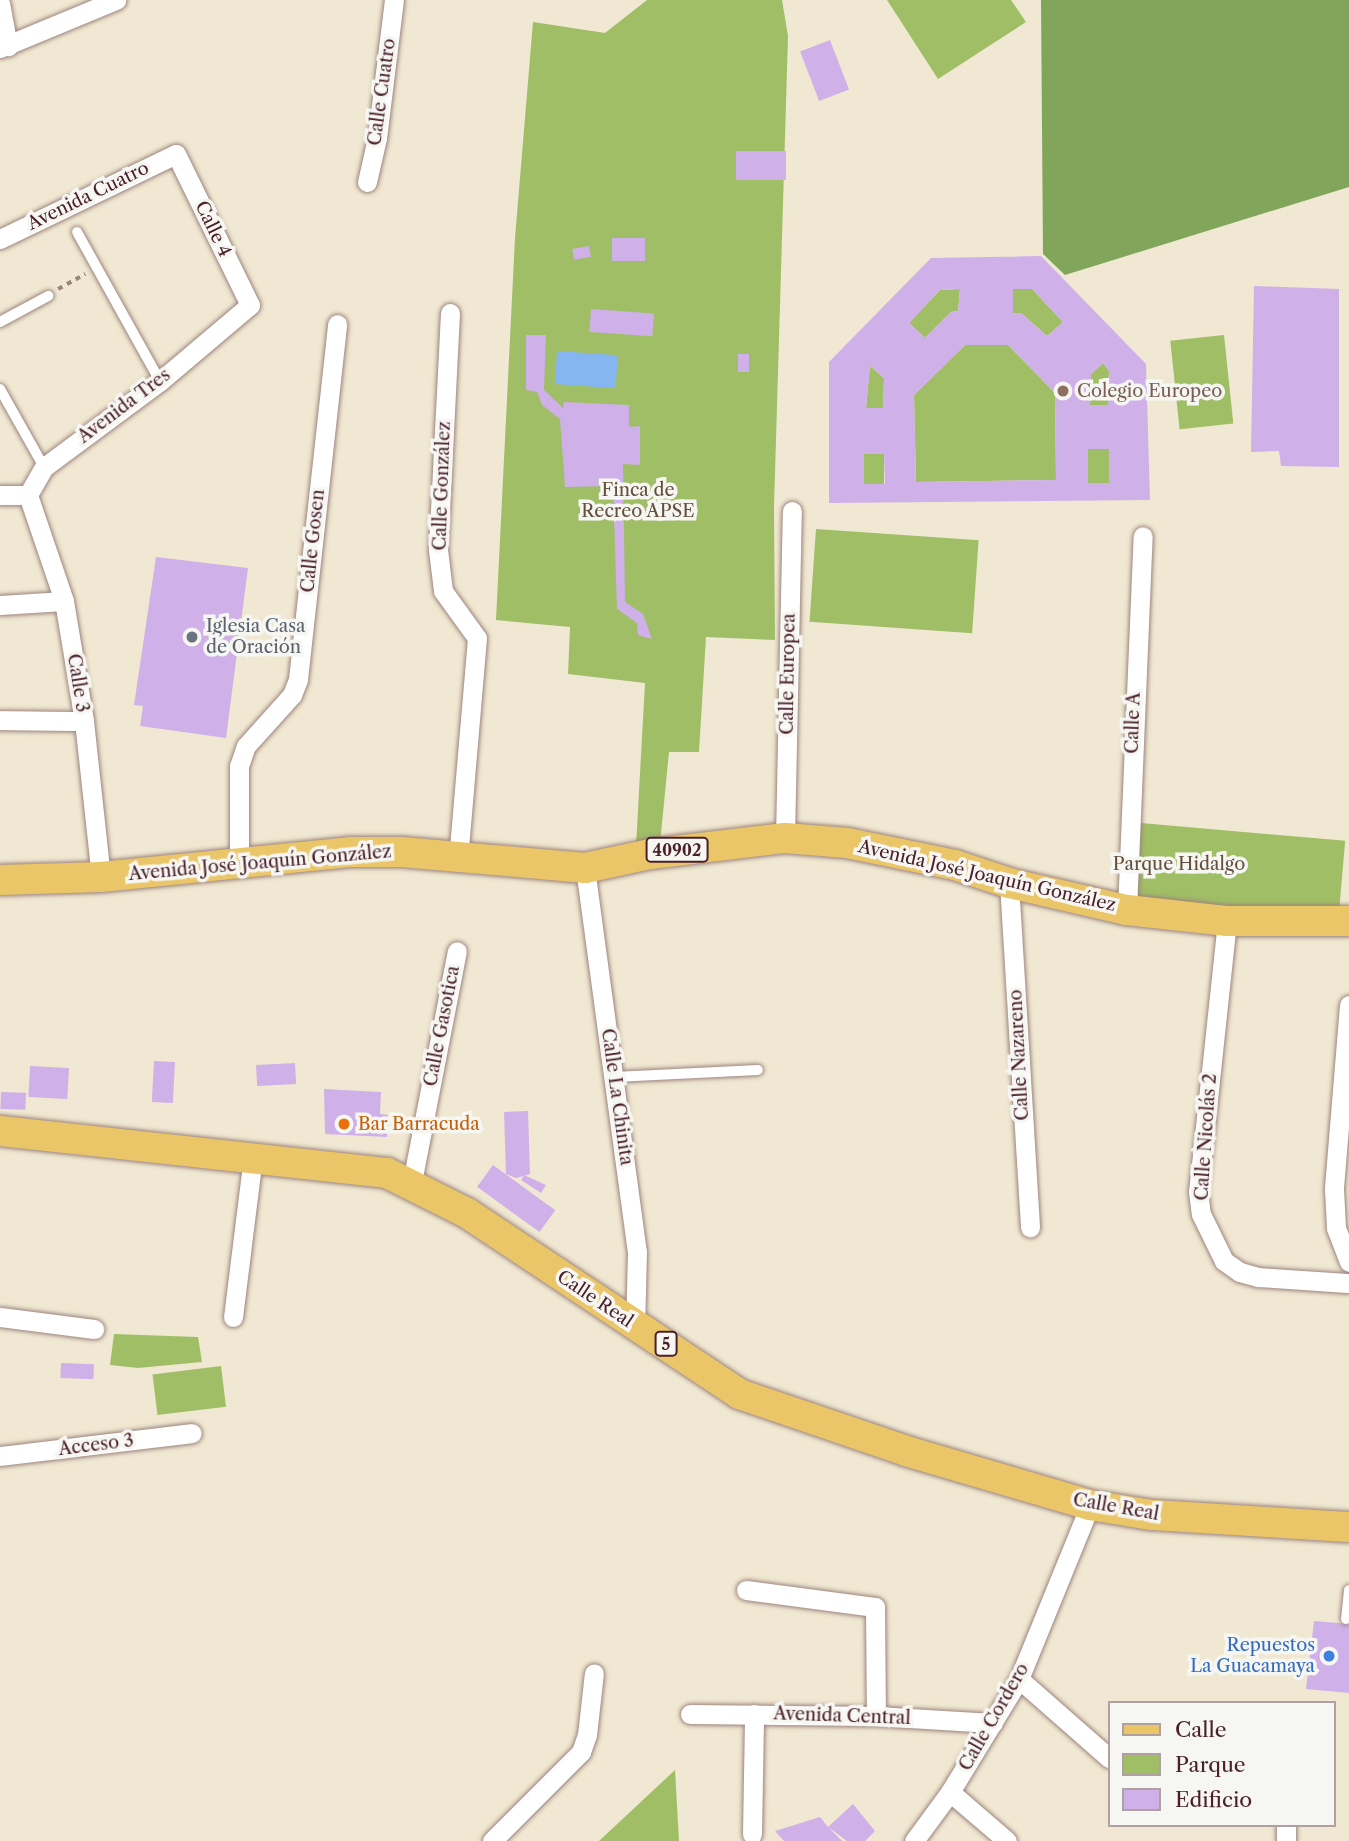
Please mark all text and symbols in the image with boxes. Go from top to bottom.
street label: Calle Cuatro [364,37,400,147]
street label: Avenida Cuatro [24,157,152,235]
street label: Calle 4 [190,198,236,260]
street label: Avenida Tres [73,364,175,448]
place label: Colegio Europeo [1077,380,1222,402]
marker: Colegio Europeo [1055,383,1071,399]
street label: Calle González [429,421,455,551]
park label: Finca de Recreo APSE [581,480,695,522]
street label: Calle Gosen [297,488,329,594]
street label: Calle Europea [776,613,800,735]
place label: Iglesia Casa de Oración [206,616,306,658]
marker: Iglesia Casa de Oración [184,629,200,645]
street label: Calle 3 [63,652,93,714]
street label: Calle A [1121,692,1145,754]
street label: Avenida José Joaquín González [856,836,1118,916]
road number: 40902 [646,838,708,862]
street label: Avenida José Joaquín González [128,841,392,885]
park label: Parque Hidalgo [1113,853,1245,875]
street label: Calle Gasotica [420,964,464,1088]
street label: Calle Nazareno [1005,989,1033,1121]
street label: Calle La Chinita [597,1027,637,1167]
street label: Calle Nicolás 2 [1191,1073,1221,1201]
place label: Bar Barracuda [358,1113,480,1135]
marker: Bar Barracuda [336,1116,352,1132]
street label: Calle Real [553,1266,637,1332]
road number: 5 [654,1332,678,1356]
street label: Acceso 3 [57,1430,135,1460]
street label: Calle Real [1071,1489,1161,1525]
place label: Repuestos La Guacamaya [1190,1635,1315,1678]
marker: Repuestos La Guacamaya [1321,1648,1337,1664]
street label: Calle Cordero [954,1659,1034,1775]
legend [1108,1701,1335,1827]
street label: Avenida Central [773,1703,911,1729]
text: Calle [1175,1717,1227,1742]
text: Parque [1175,1752,1246,1777]
text: Edificio [1175,1787,1252,1812]

